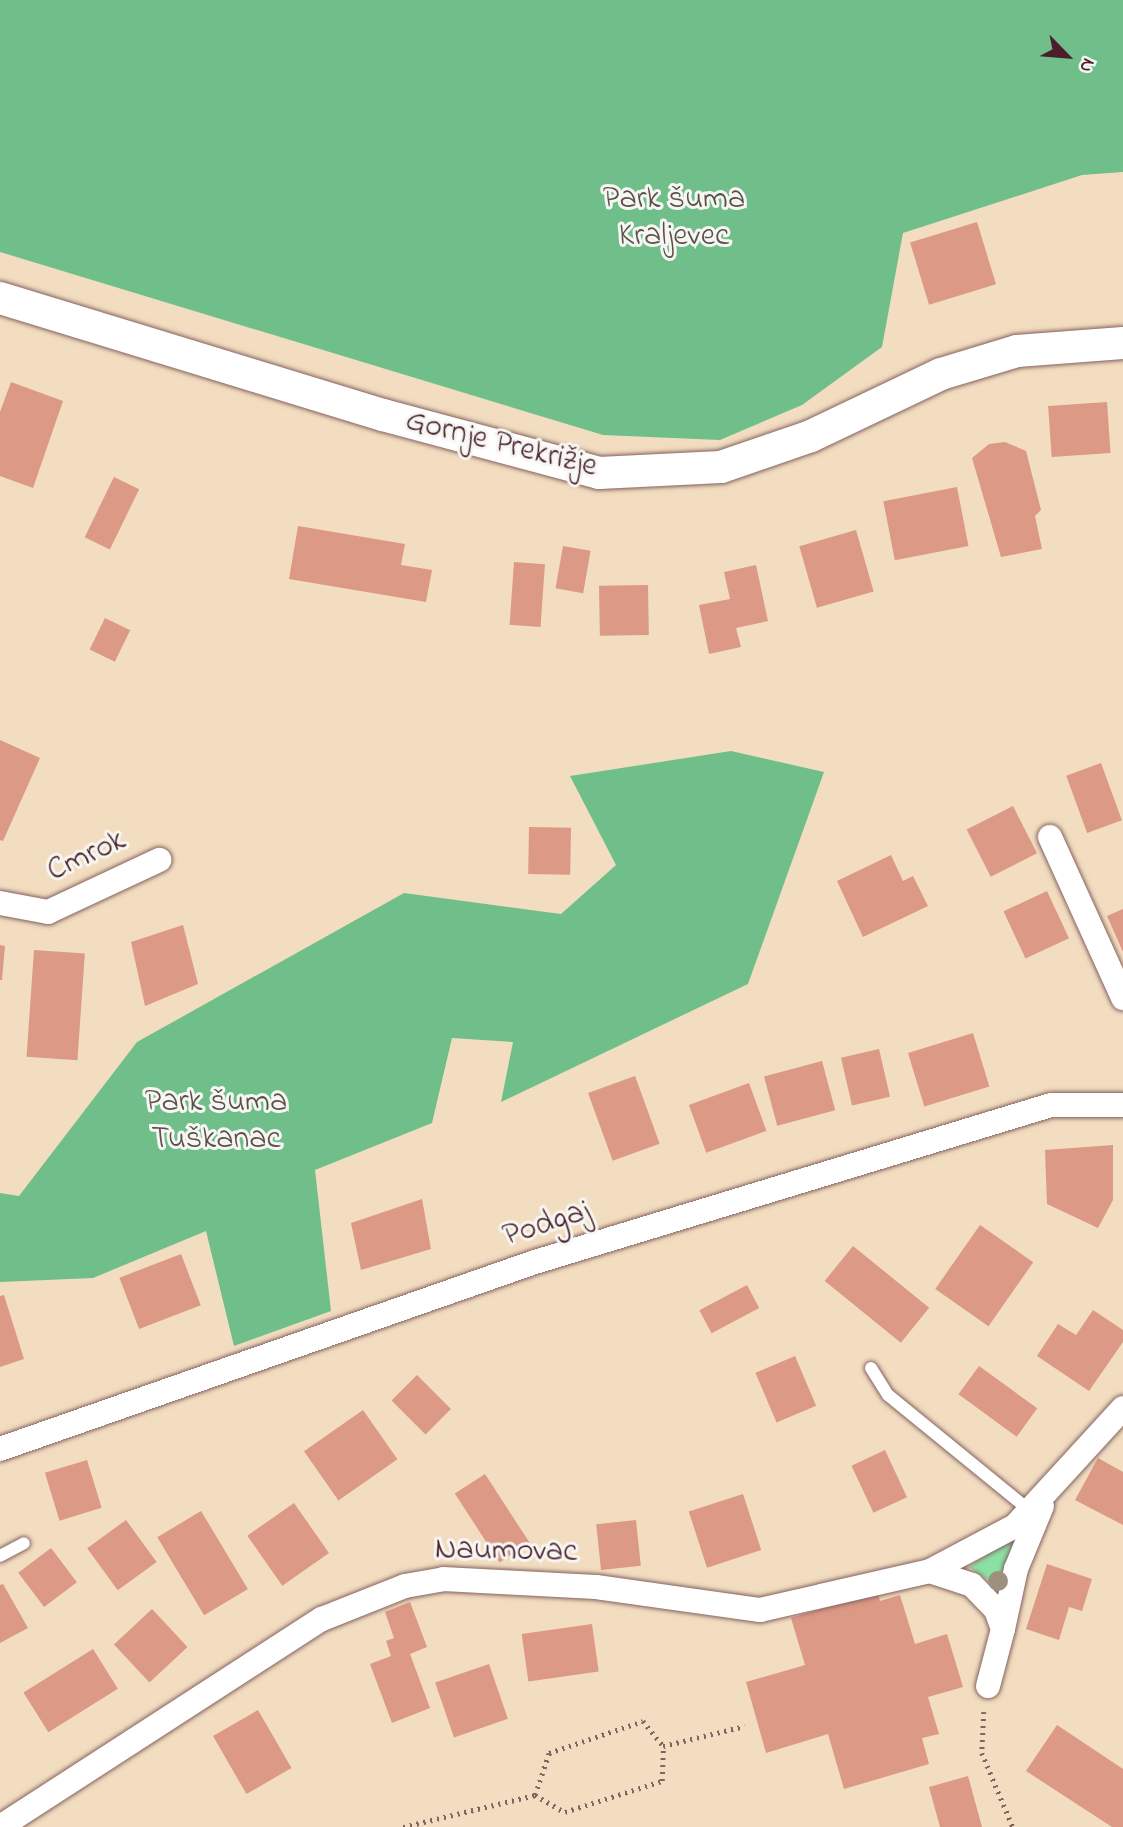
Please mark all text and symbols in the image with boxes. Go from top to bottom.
north arrow [1032,21,1102,91]
text: N [1072,54,1101,77]
park label: Park šuma Kraljevec [603,182,745,257]
street label: Gornje Prekrižje [401,403,601,487]
street label: Cmrok [42,822,132,892]
park label: Park šuma Tuškanac [145,1085,287,1160]
street label: Podgaj [499,1193,595,1257]
street label: Naumovac [434,1532,578,1572]

